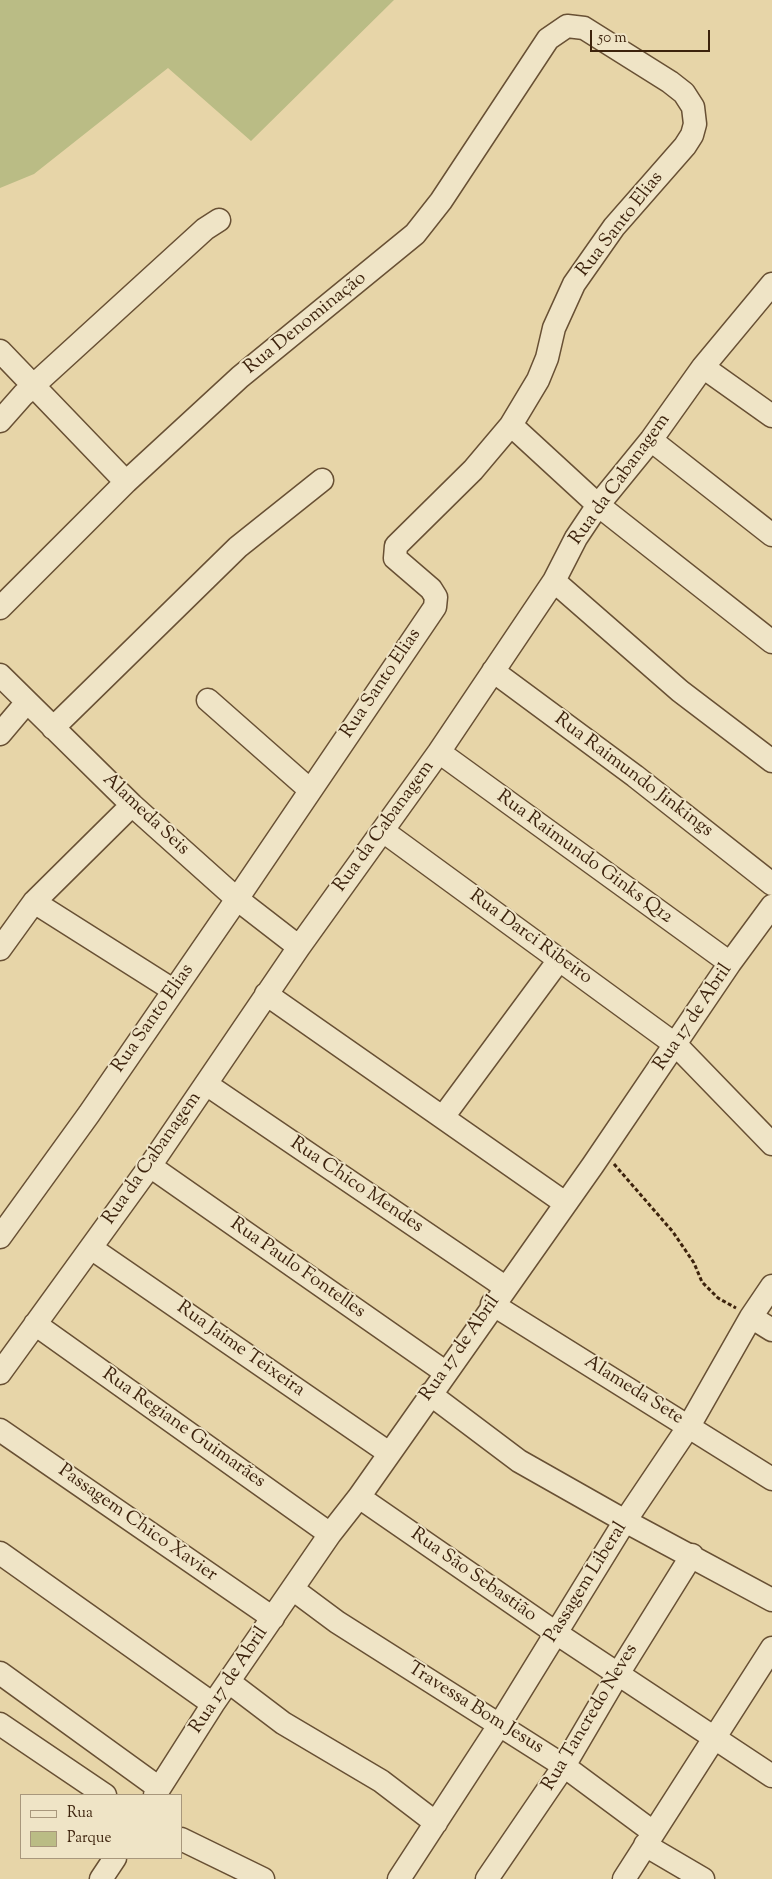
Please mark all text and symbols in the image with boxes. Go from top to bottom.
scale bar [592,20,712,52]
text: 50 m [598,28,627,49]
street label: Rua Santo Elias [573,168,669,282]
street label: Rua Denominação [240,268,372,380]
street label: Rua da Cabanagem [566,410,676,550]
street label: Rua Santo Elias [337,625,427,743]
street label: Rua Raimundo Jinkings [549,709,717,843]
street label: Rua da Cabanagem [330,757,440,897]
street label: Alameda Seis [97,769,193,861]
street label: Rua Raimundo Ginks Q12 [491,786,677,930]
street label: Rua Darci Ribeiro [464,886,596,990]
street label: Rua Santo Elias [108,960,200,1078]
street label: Rua 17 de Abril [650,960,738,1076]
street label: Rua da Cabanagem [99,1088,207,1230]
street label: Rua Chico Mendes [285,1133,427,1239]
street label: Rua Paulo Fontelles [225,1214,369,1324]
street label: Rua 17 de Abril [416,1292,506,1406]
street label: Rua Jaime Teixeira [172,1297,308,1403]
street label: Alameda Sete [579,1351,687,1431]
street label: Rua Regiane Guimarães [97,1364,269,1494]
street label: Passagem Chico Xavier [53,1460,221,1588]
street label: Passagem Liberal [541,1519,633,1647]
street label: Rua São Sebastião [406,1524,540,1628]
street label: Rua 17 de Abril [186,1623,274,1739]
street label: Rua Tancredo Neves [538,1641,644,1795]
street label: Travessa Bom Jesus [403,1658,547,1760]
legend [20,1794,182,1859]
text: Rua [67,1803,93,1824]
text: Parque [67,1828,111,1849]

